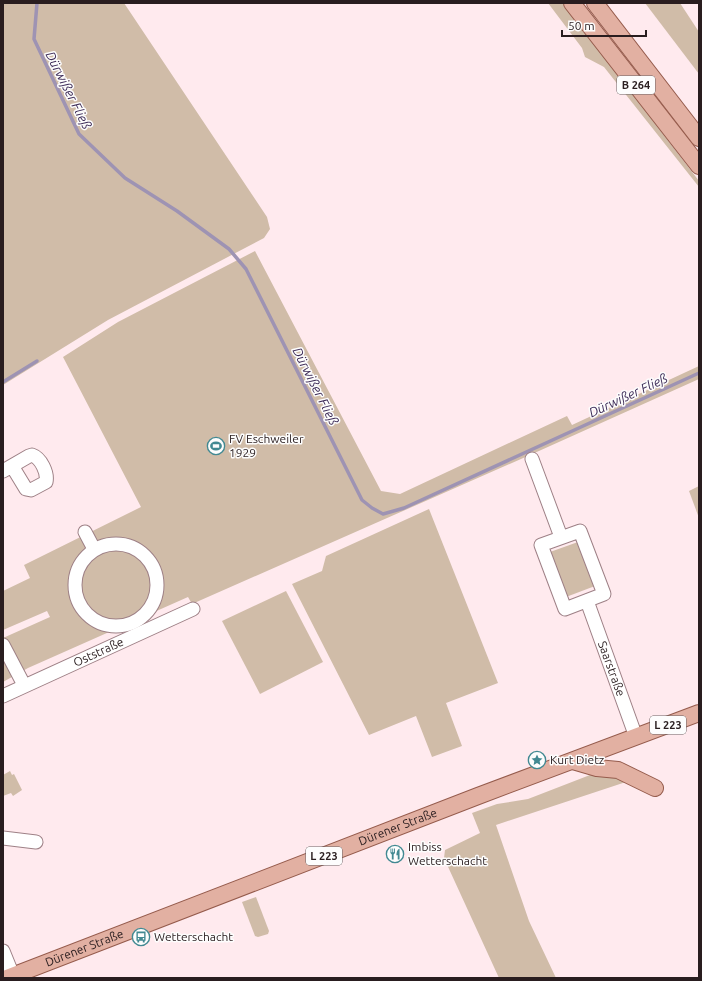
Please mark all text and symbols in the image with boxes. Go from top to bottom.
scale bar [562,12,646,38]
text: 50 m [568,19,595,32]
water label: Dürwißer Fließ [43,49,95,132]
road number: B 264 [617,76,655,94]
water label: Dürwißer Fließ [290,345,342,428]
water label: Dürwißer Fließ [586,371,670,420]
place label: FV Eschweiler 1929 [229,432,304,459]
sports icon: FV Eschweiler 1929 [206,436,226,456]
street label: Oststraße [71,635,125,669]
street label: Saarstraße [596,639,628,698]
road number: L 223 [650,716,686,734]
place icon: Kurt Dietz [527,750,547,770]
place label: Kurt Dietz [550,753,605,766]
street label: Dürener Straße [357,806,439,848]
place label: Imbiss Wetterschacht [408,840,487,867]
restaurant icon: Imbiss Wetterschacht [385,844,405,864]
road number: L 223 [306,847,342,865]
street label: Dürener Straße [43,927,125,969]
bus stop icon: Wetterschacht [131,927,151,947]
place label: Wetterschacht [154,930,233,943]

